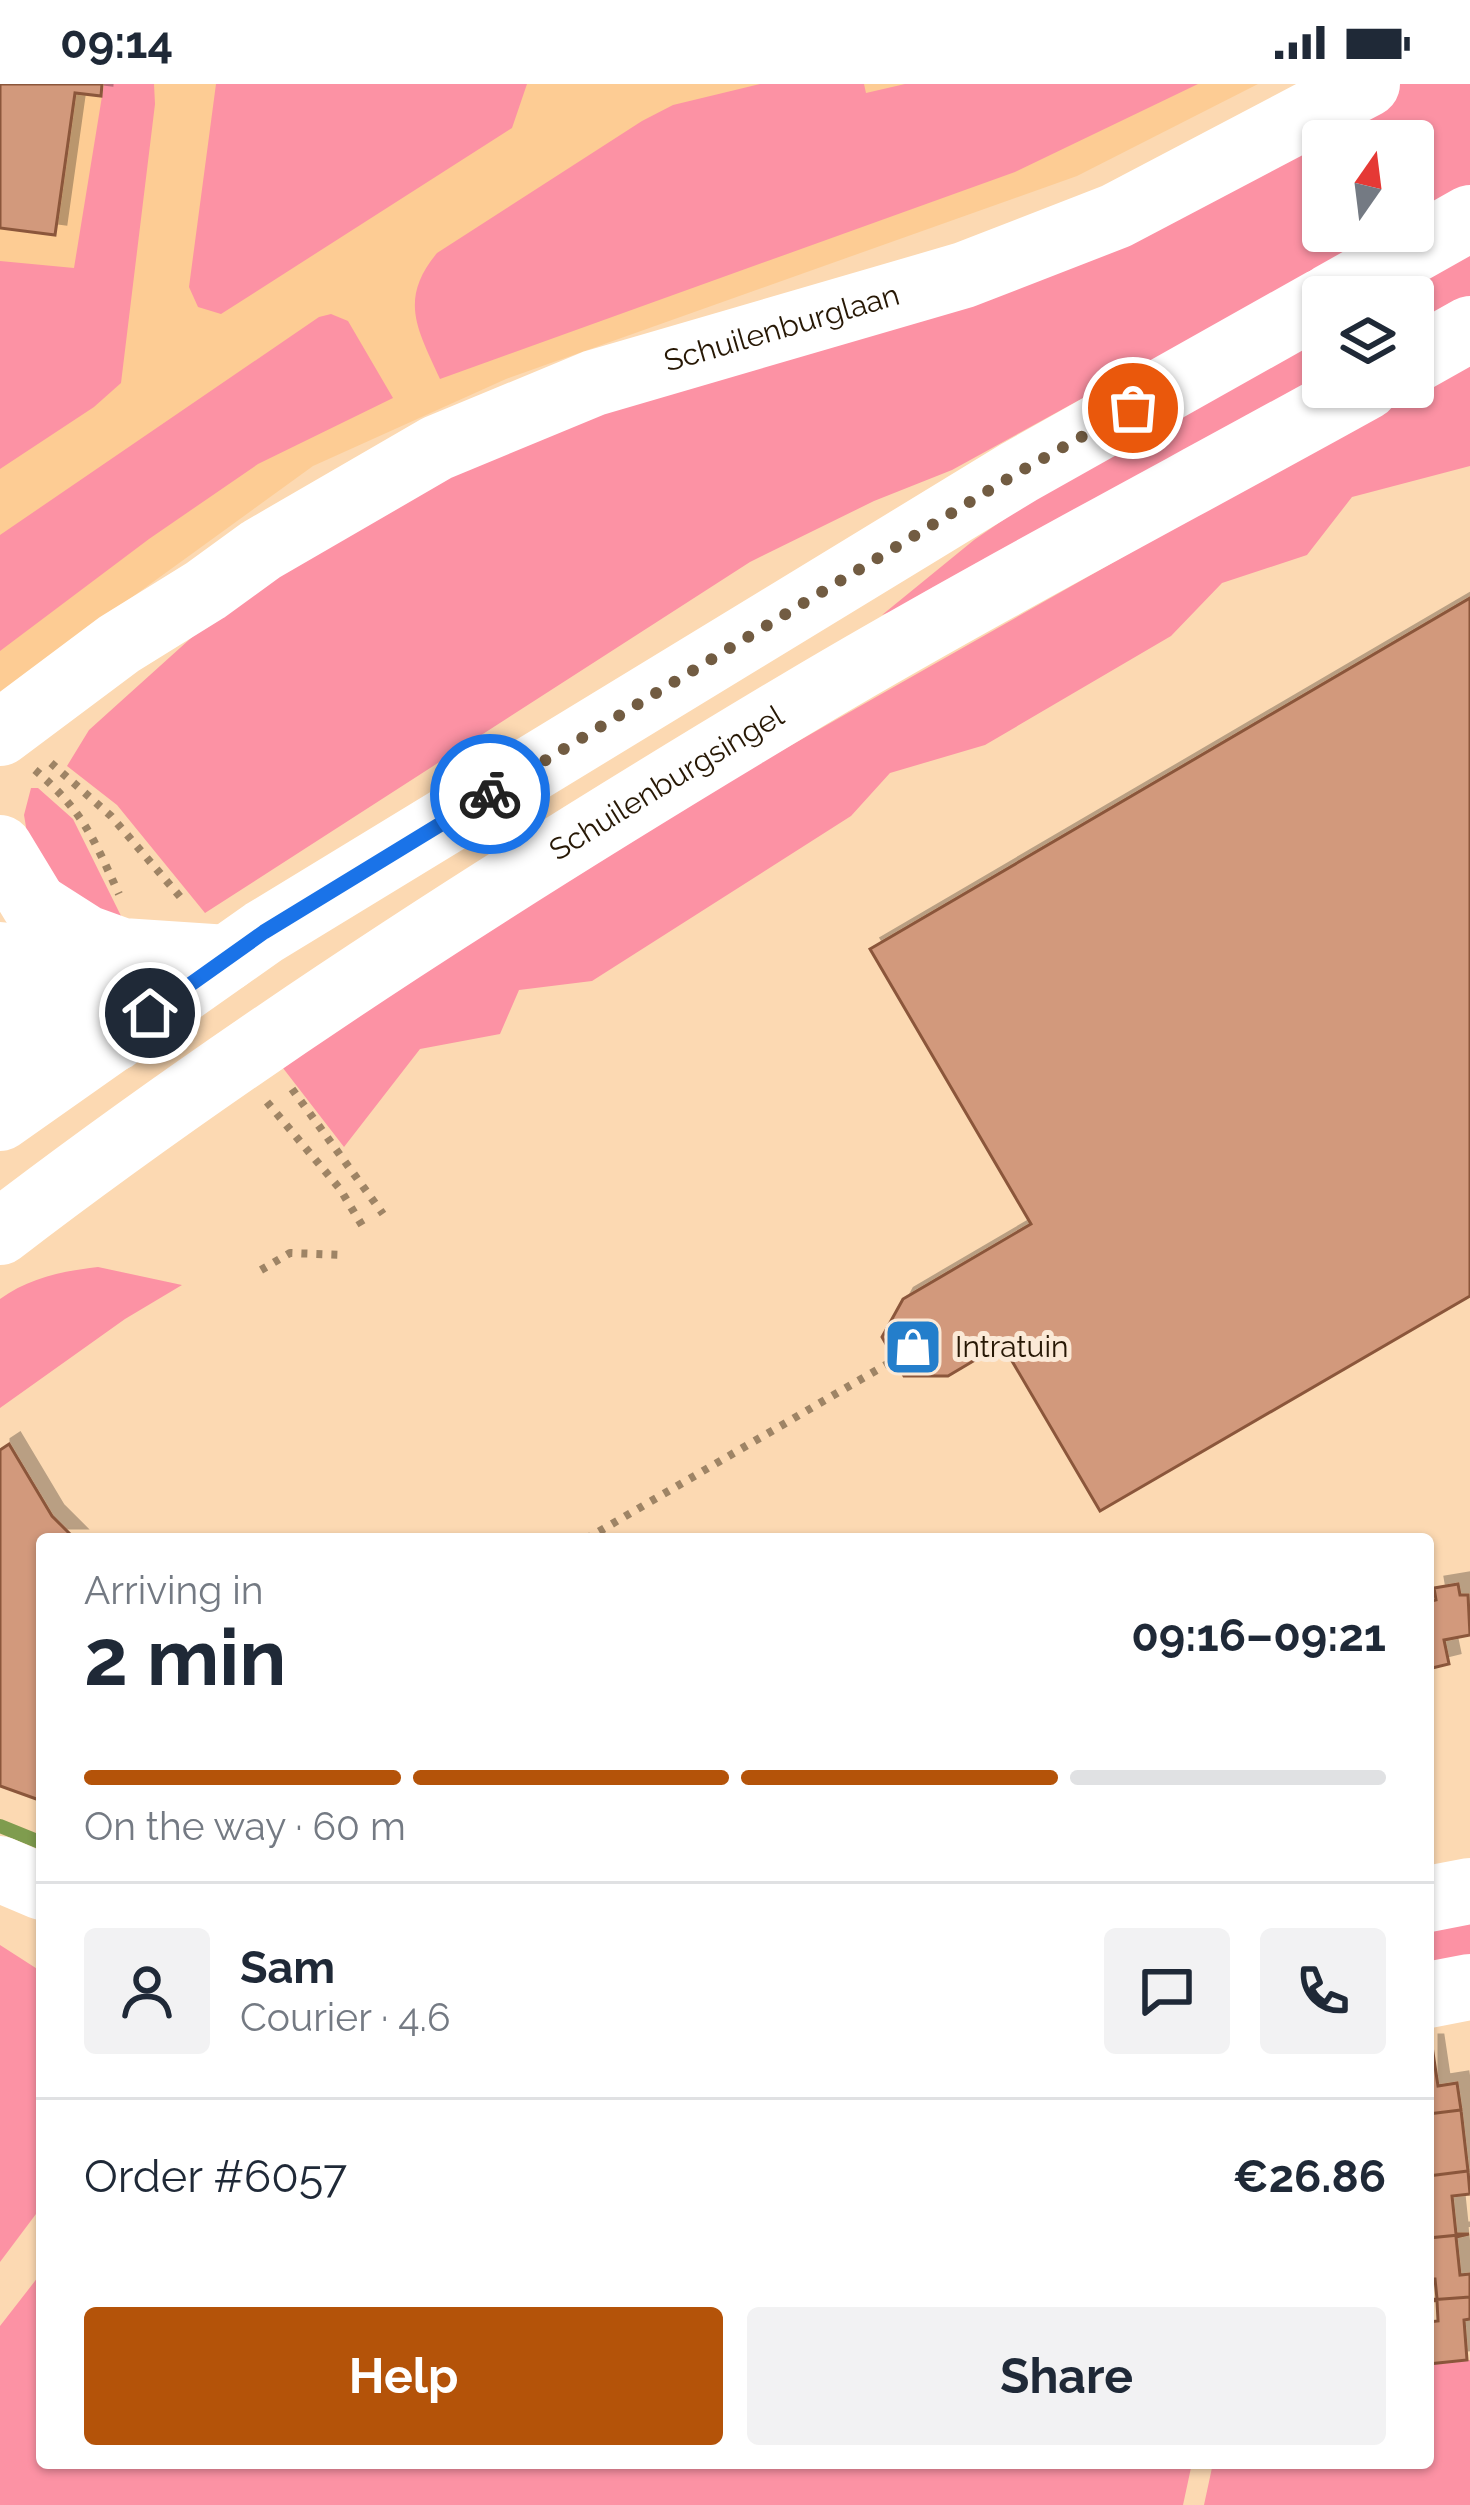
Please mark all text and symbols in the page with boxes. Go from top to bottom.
text: 09:14 [60,16,173,69]
north arrow [1302,120,1434,252]
map controls [1302,120,1434,408]
button: layers [1302,276,1434,408]
street label: Schuilenburglaan [660,277,903,379]
pin [1082,357,1184,459]
icon: bag [1100,375,1166,441]
street label: Schuilenburgsingel [543,697,790,867]
courier [430,734,550,854]
icon: bike [457,761,523,827]
pin [99,962,201,1064]
icon: home [117,980,183,1046]
shop icon: Intratuin [882,1316,944,1378]
place label: Intratuin [955,1329,1068,1364]
text: Arriving in [84,1567,264,1613]
text: 09:16–09:21 [1131,1609,1386,1662]
text: 2 min [84,1612,286,1703]
text: On the way · 60 m [84,1803,406,1849]
button: person [84,1928,210,2054]
button: chat [1104,1928,1230,2054]
button: phone [1260,1928,1386,2054]
text: Sam [240,1941,335,1994]
text: Courier · 4.6 [240,1994,450,2040]
text: Order #6057 [84,2150,347,2203]
text: €26.86 [1233,2150,1386,2203]
button: Help [84,2307,723,2445]
button: Share [747,2307,1386,2445]

